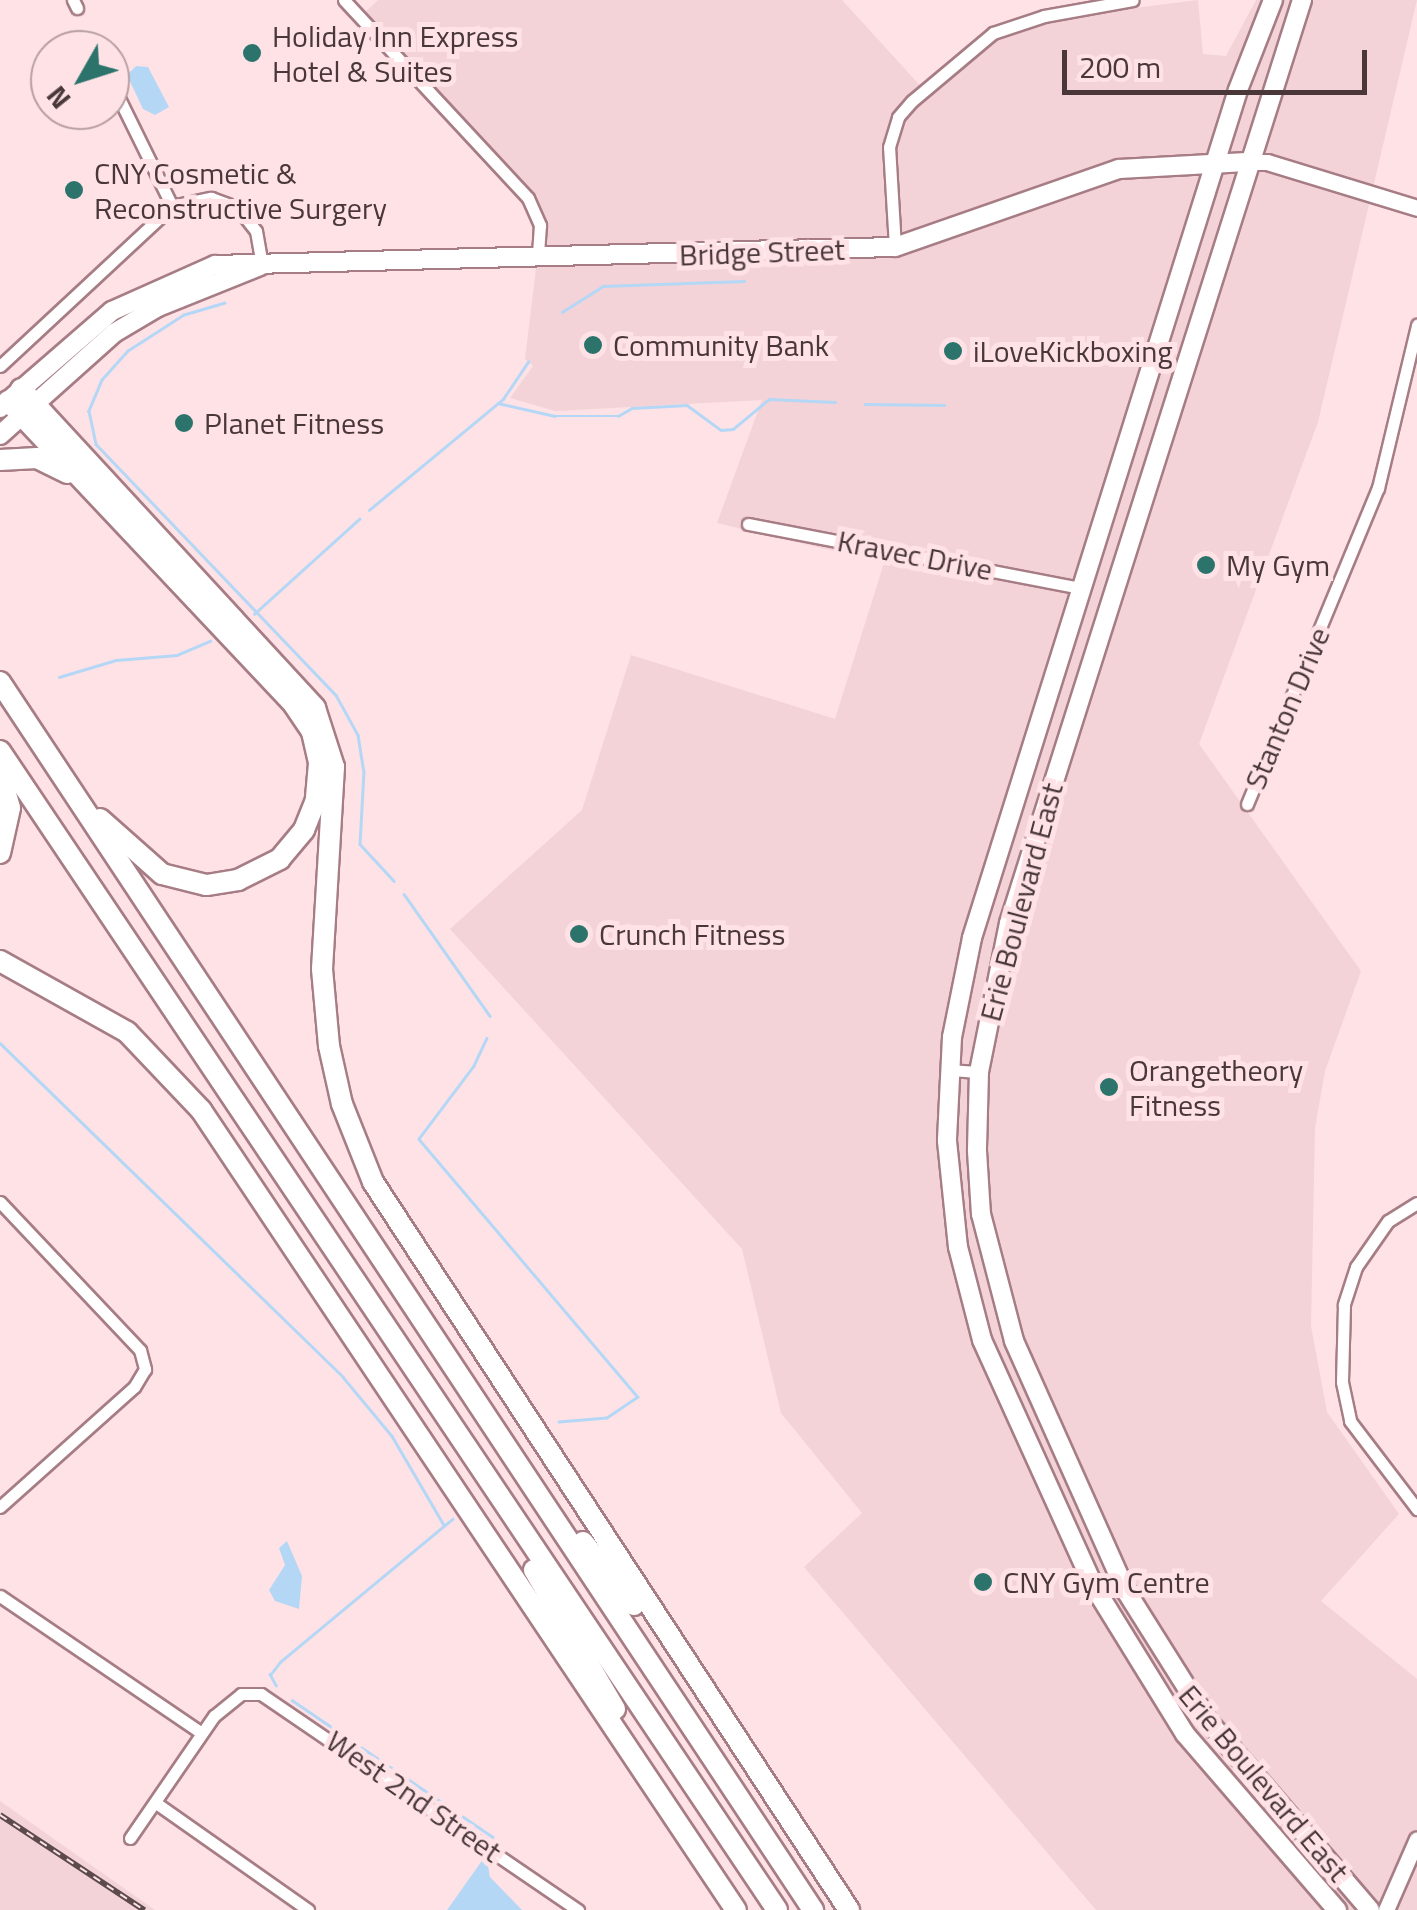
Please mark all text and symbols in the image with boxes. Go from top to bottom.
place label: Holiday Inn Express Hotel & Suites [272,18,519,88]
north arrow [30,30,130,130]
scale bar [1067,30,1372,92]
marker: Holiday Inn Express Hotel & Suites [241,42,263,64]
text: 200 m [1079,44,1161,90]
text: N [35,77,81,119]
place label: CNY Cosmetic & Reconstructive Surgery [94,155,387,226]
marker: CNY Cosmetic & Reconstructive Surgery [63,179,85,201]
street label: Bridge Street [679,231,845,273]
place label: Community Bank [613,327,829,363]
place label: iLoveKickboxing [973,333,1173,369]
marker: Community Bank [582,334,604,356]
marker: iLoveKickboxing [942,340,964,362]
place label: Planet Fitness [204,405,384,441]
marker: Planet Fitness [173,412,195,434]
street label: Kravec Drive [835,522,995,588]
place label: My Gym [1226,547,1330,583]
marker: My Gym [1195,554,1217,576]
street label: Stanton Drive [1237,622,1337,794]
street label: Erie Boulevard East [972,779,1070,1025]
place label: Crunch Fitness [599,916,785,952]
marker: Crunch Fitness [568,923,590,945]
place label: Orangetheory Fitness [1129,1052,1303,1122]
marker: Orangetheory Fitness [1098,1076,1120,1098]
place label: CNY Gym Centre [1003,1564,1210,1600]
marker: CNY Gym Centre [972,1571,994,1593]
street label: Erie Boulevard East [1171,1678,1357,1888]
street label: West 2nd Street [320,1722,508,1870]

